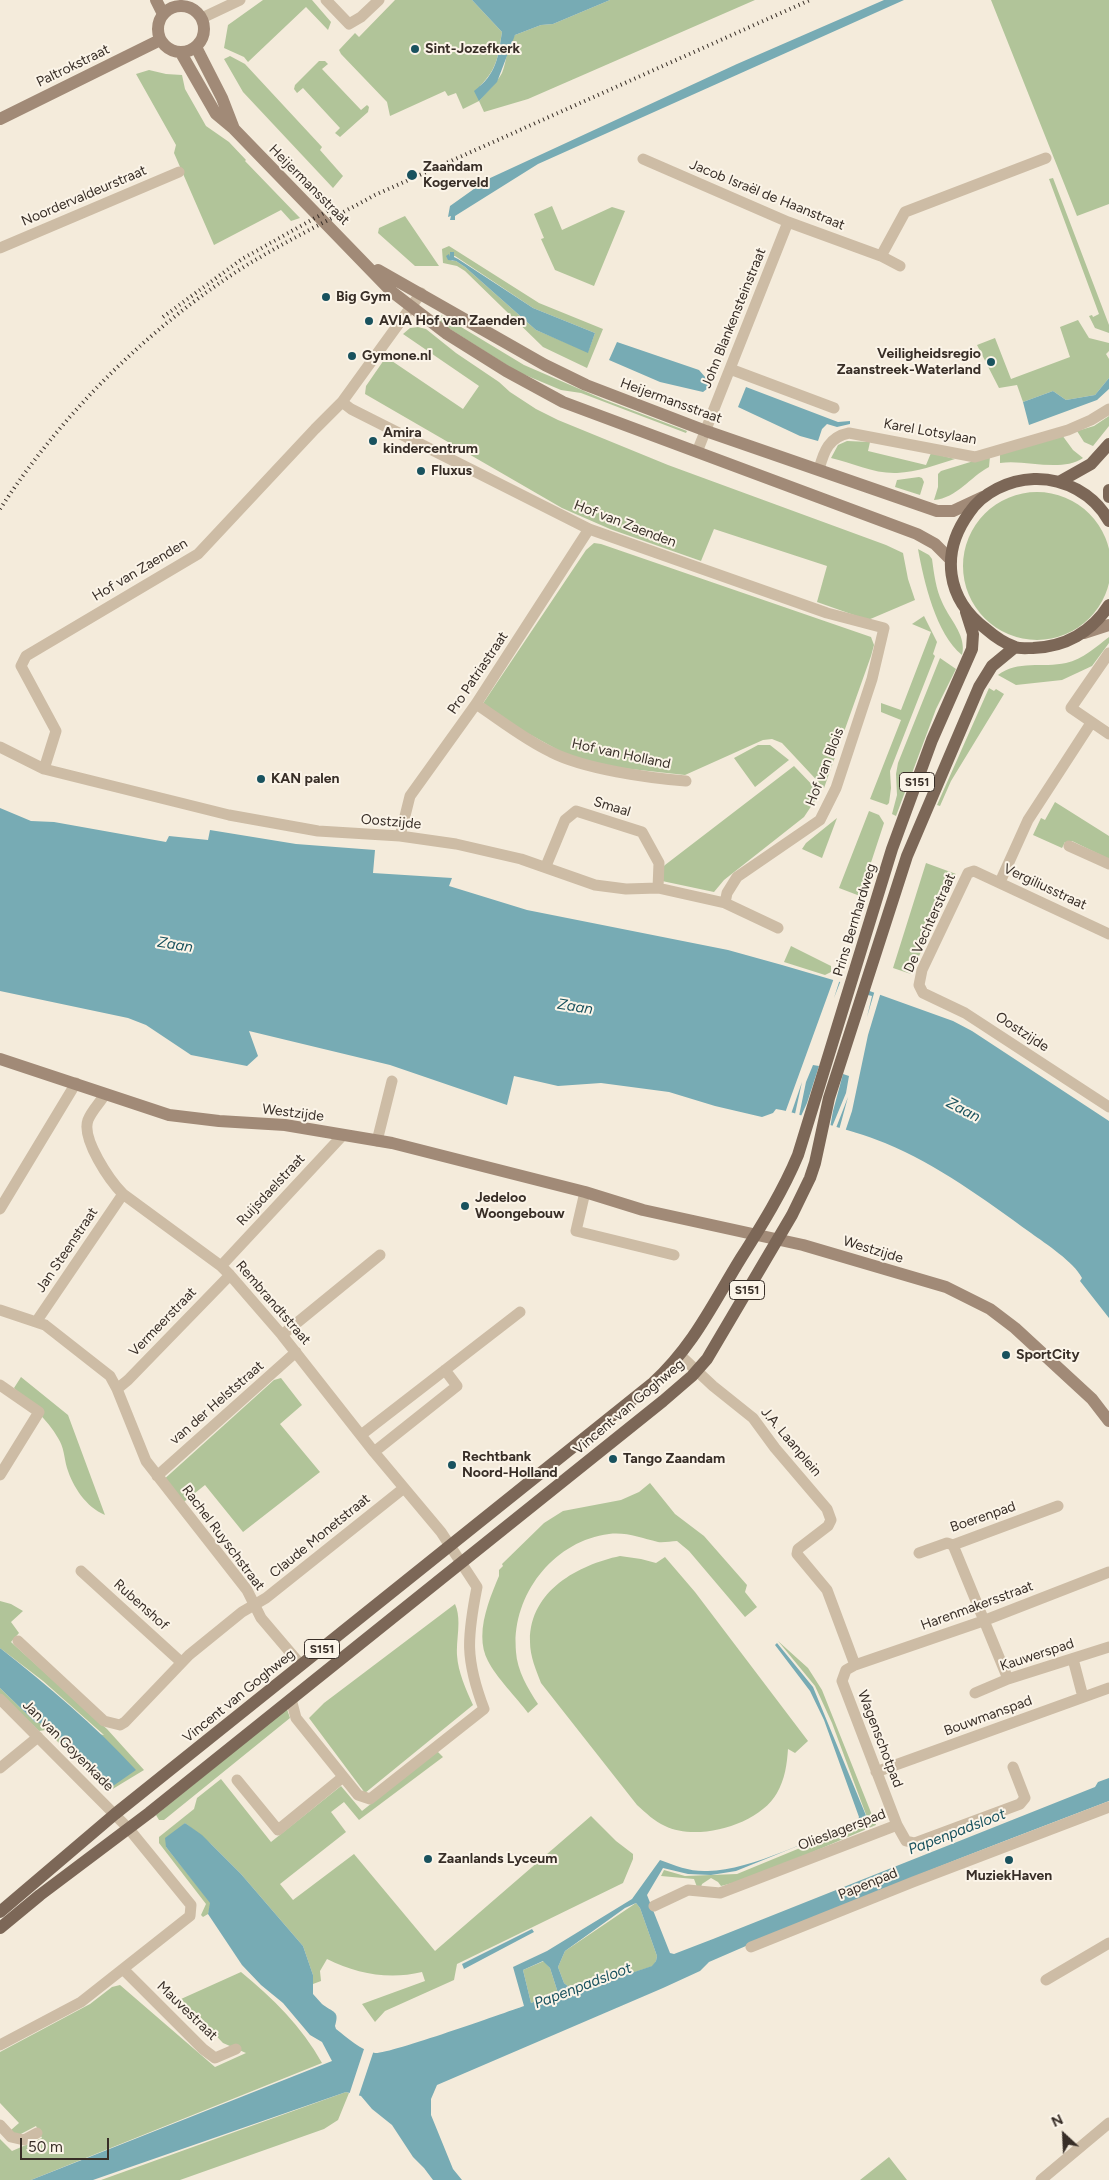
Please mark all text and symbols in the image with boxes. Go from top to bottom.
street label: Paltrokstraat [34,41,112,91]
place label: Sint-Jozefkerk [425,41,520,57]
marker: Sint-Jozefkerk [409,43,421,55]
street label: Heijermansstraat [265,141,353,229]
street label: Jacob Israël de Haanstraat [687,156,847,234]
place label: Zaandam Kogerveld [423,159,489,192]
street label: Noordervaldeurstraat [19,162,149,230]
marker: Zaandam Kogerveld [405,168,419,182]
street label: John Blankensteinstraat [698,245,770,391]
place label: Big Gym [336,289,391,305]
marker: Big Gym [320,291,332,303]
place label: AVIA Hof van Zaenden [379,313,525,329]
marker: AVIA Hof van Zaenden [363,315,375,327]
place label: Veiligheidsregio Zaanstreek-Waterland [837,346,981,378]
place label: Gymone.nl [362,348,431,364]
marker: Gymone.nl [346,350,358,362]
marker: Veiligheidsregio Zaanstreek-Waterland [985,356,997,368]
street label: Heijermansstraat [618,375,724,427]
street label: Karel Lotsylaan [882,416,978,448]
place label: Amira kindercentrum [383,425,478,458]
marker: Amira kindercentrum [367,435,379,447]
place label: Fluxus [431,463,472,479]
marker: Fluxus [415,465,427,477]
street label: Hof van Zaenden [572,497,678,551]
street label: Hof van Zaenden [89,535,191,605]
street label: Pro Patriastraat [444,629,512,717]
street label: Hof van Blois [802,726,848,808]
street label: Hof van Holland [570,735,672,773]
place label: KAN palen [271,771,340,787]
road number: S151 [900,772,934,792]
marker: KAN palen [255,773,267,785]
street label: Smaal [591,793,633,821]
street label: Oostzijde [360,811,422,833]
street label: Vergiliusstraat [1001,860,1089,914]
street label: Prins Bernhardweg [830,862,880,978]
street label: De Vechterstraat [901,871,959,975]
water label: Zaan [156,933,194,957]
water label: Zaan [556,995,594,1019]
street label: Oostzijde [992,1008,1052,1056]
water label: Zaan [943,1094,983,1126]
street label: Westzijde [261,1101,325,1125]
street label: Ruijsdaelstraat [233,1151,309,1229]
place label: Jedeloo Woongebouw [475,1190,565,1222]
marker: Jedeloo Woongebouw [459,1200,471,1212]
street label: Jan Steenstraat [32,1204,102,1296]
street label: Westzijde [841,1233,905,1267]
street label: Rembrandtstraat [232,1258,314,1348]
road number: S151 [730,1280,764,1300]
street label: Vermeerstraat [126,1284,200,1360]
place label: SportCity [1016,1347,1079,1363]
marker: SportCity [1000,1349,1012,1361]
street label: Vincent van Goghweg [570,1356,688,1458]
street label: van der Helststraat [167,1358,267,1448]
street label: J.A. Laanplein [757,1404,825,1480]
place label: Rechtbank Noord-Holland [462,1449,558,1481]
place label: Tango Zaandam [623,1451,725,1467]
marker: Tango Zaandam [607,1453,619,1465]
marker: Rechtbank Noord-Holland [446,1459,458,1471]
street label: Rachel Ruyschstraat [178,1482,268,1594]
street label: Claude Monetstraat [266,1490,374,1582]
street label: Boerenpad [948,1498,1018,1536]
street label: Rubenshof [110,1576,172,1634]
street label: Harenmakersstraat [918,1578,1036,1634]
street label: Kauwerspad [998,1635,1076,1675]
road number: S151 [304,1640,340,1658]
street label: Vincent van Goghweg [180,1646,298,1746]
street label: Wagenschotpad [854,1688,906,1790]
street label: Bouwmanspad [942,1692,1034,1740]
street label: Jan van Goyenkade [19,1697,117,1795]
water label: Papenpadsloot [906,1805,1008,1859]
street label: Olieslagerspad [796,1806,888,1854]
place label: Zaanlands Lyceum [438,1851,557,1867]
marker: Zaanlands Lyceum [422,1853,434,1865]
marker: MuziekHaven [1003,1854,1015,1866]
street label: Papenpad [836,1865,900,1903]
place label: MuziekHaven [966,1868,1052,1884]
water label: Papenpadsloot [532,1959,634,2013]
street label: Mauvestraat [153,1978,221,2044]
north arrow [1039,2110,1089,2160]
text: N [1049,2111,1066,2131]
scale bar [22,2128,111,2160]
text: 50 m [28,2138,63,2156]

